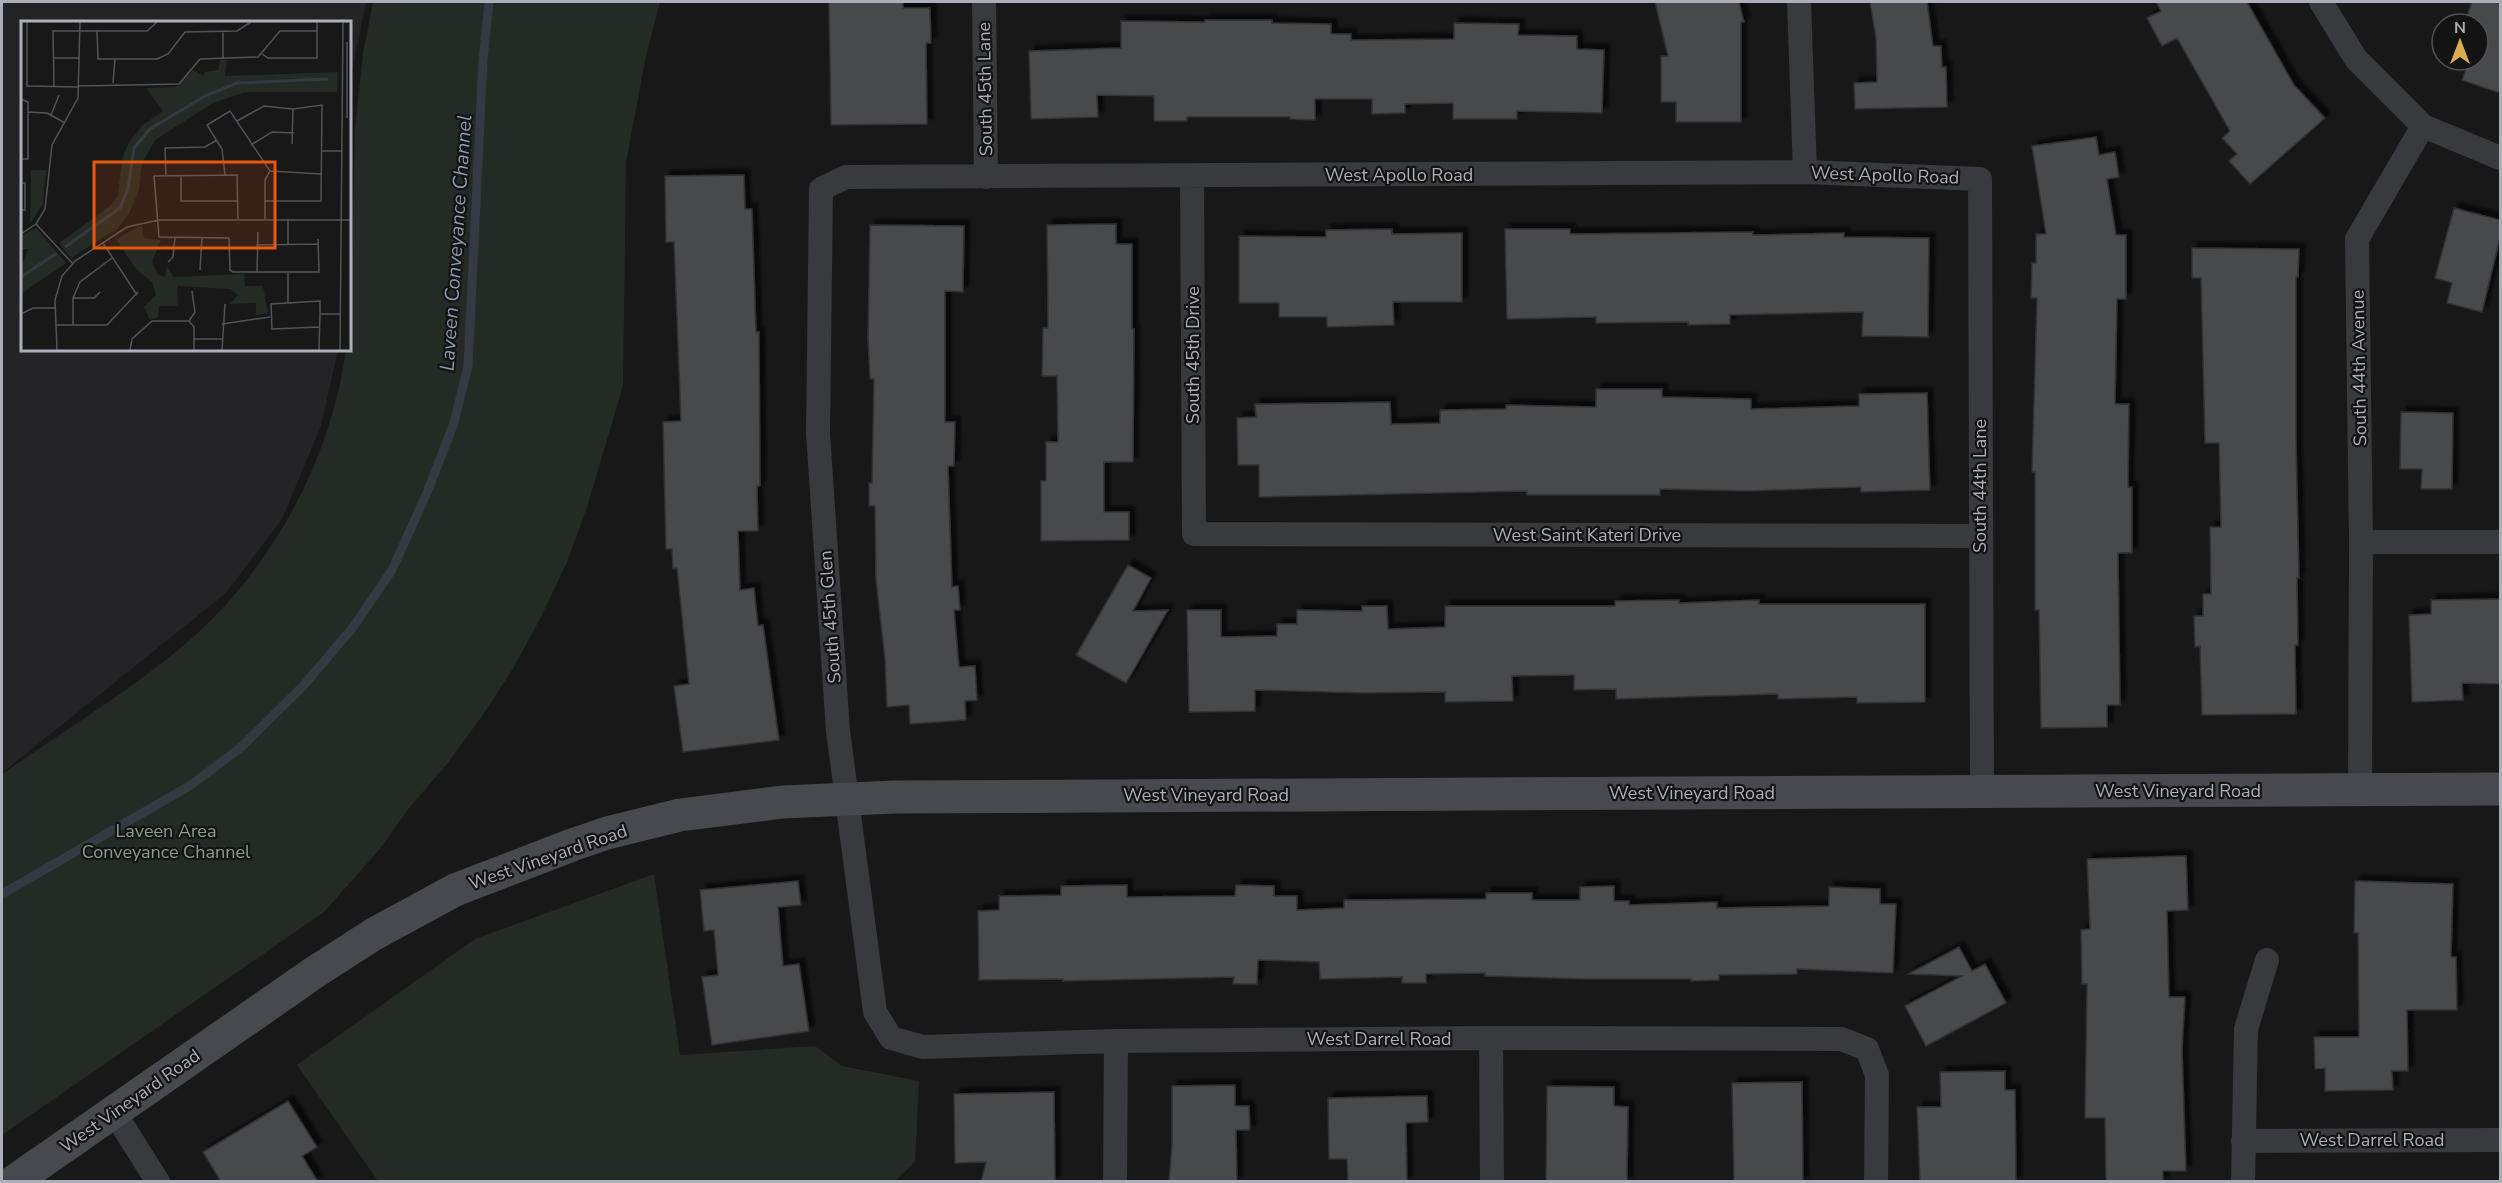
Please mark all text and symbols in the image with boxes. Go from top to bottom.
north arrow [2430,12,2490,72]
text: N [2454,17,2466,39]
inset map [21,21,351,351]
street label: South 45th Lane [972,22,998,156]
water label: Laveen Conveyance Channel [434,114,478,372]
street label: West Apollo Road [1810,160,1960,190]
street label: West Apollo Road [1325,163,1473,187]
street label: South 45th Drive [1181,286,1205,424]
street label: South 44th Avenue [2346,290,2372,446]
street label: South 44th Lane [1968,419,1992,553]
street label: West Saint Kateri Drive [1493,523,1681,547]
street label: South 45th Glen [813,550,847,684]
street label: West Vineyard Road [2095,779,2261,803]
street label: West Vineyard Road [1609,781,1775,805]
street label: West Vineyard Road [1123,783,1289,807]
park label: Laveen Area Conveyance Channel [82,819,251,864]
street label: West Vineyard Road [466,819,630,895]
street label: West Darrel Road [1307,1027,1451,1051]
street label: West Vineyard Road [55,1044,205,1158]
street label: West Darrel Road [2300,1128,2444,1152]

